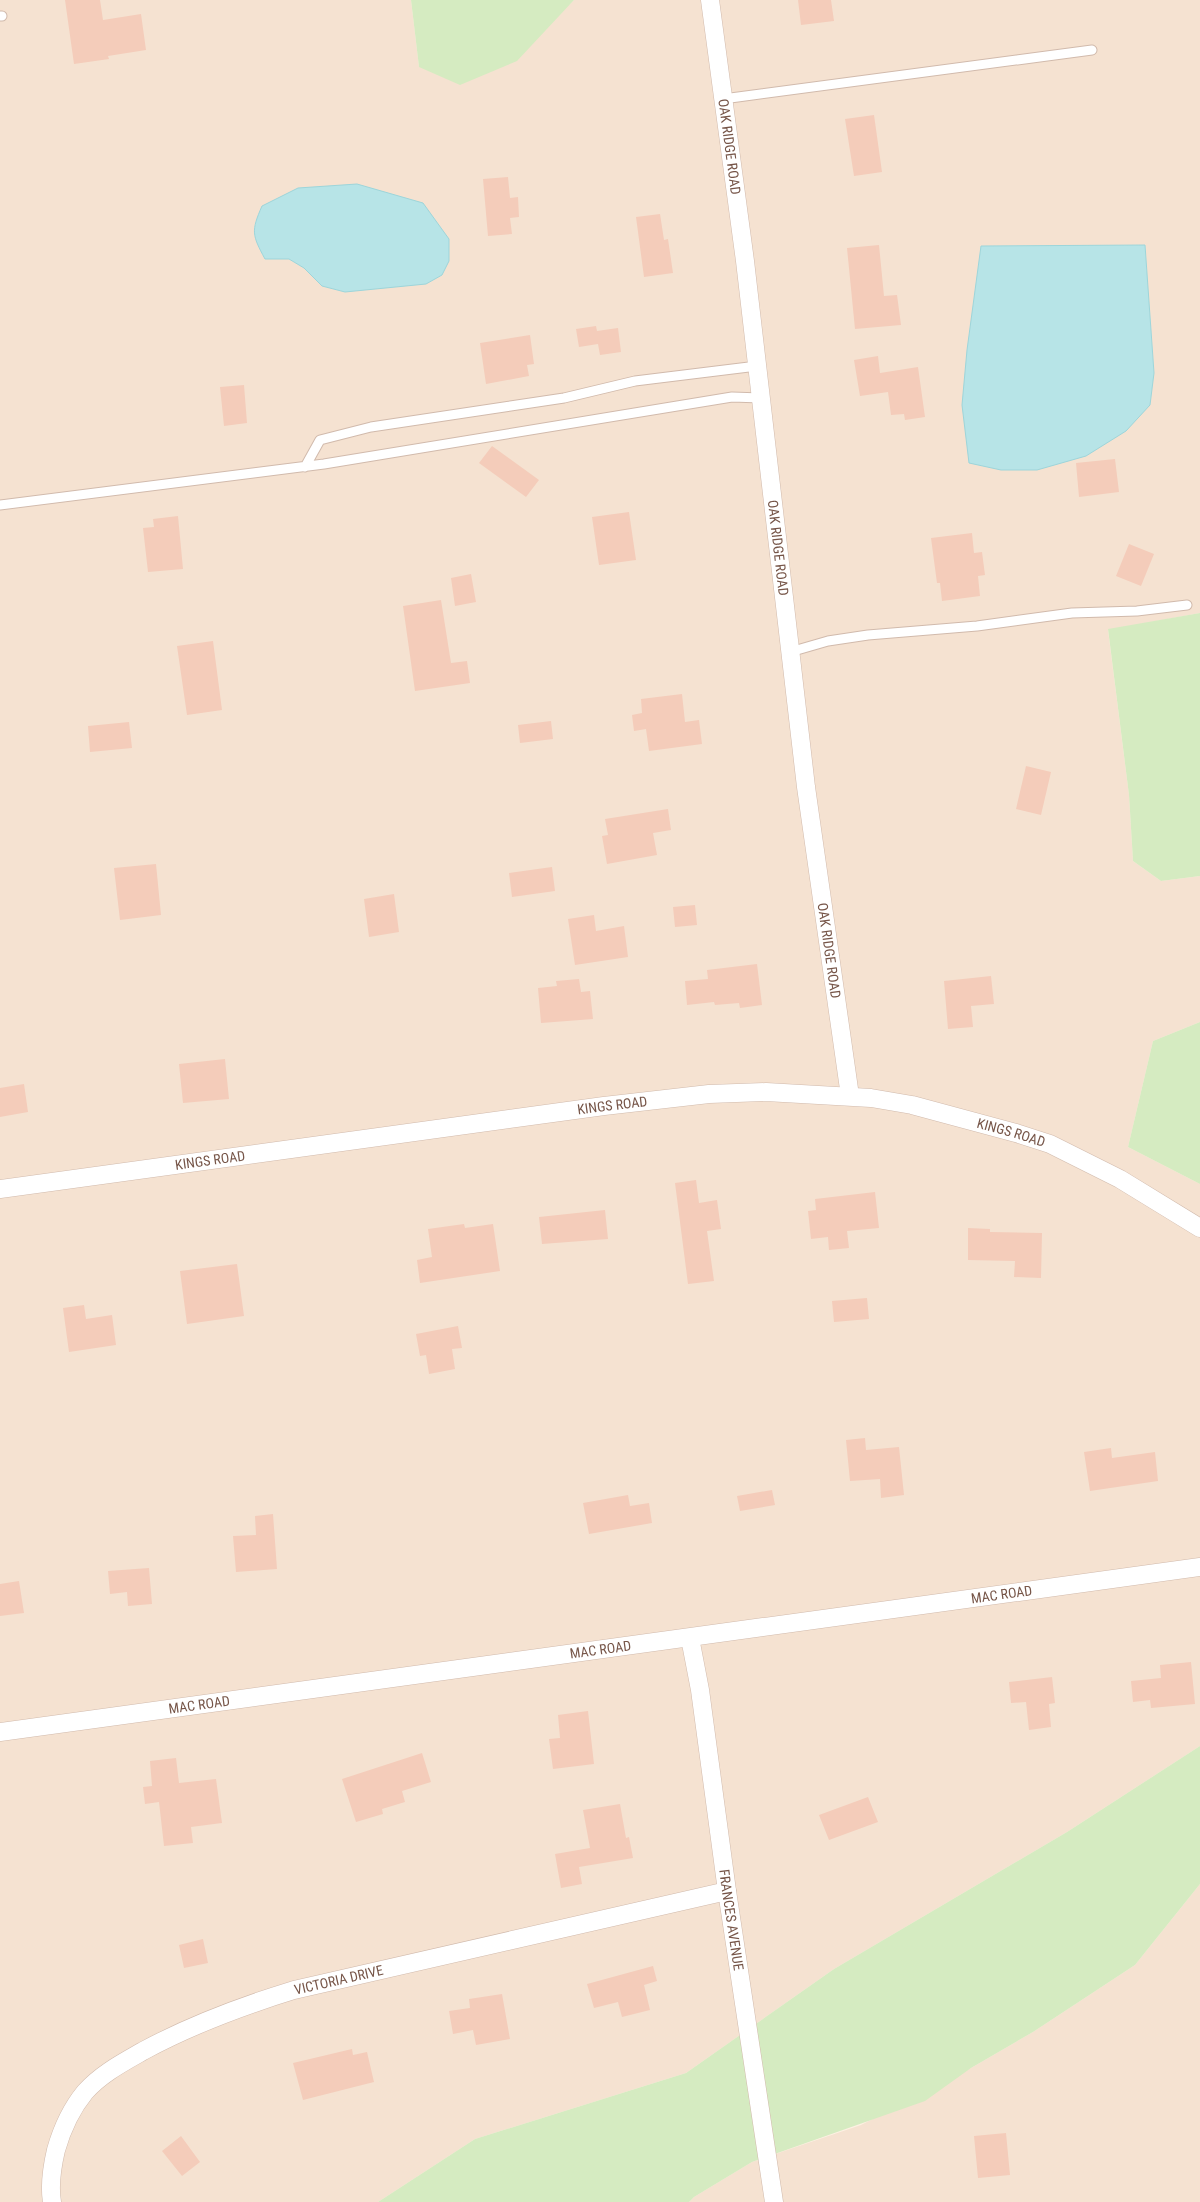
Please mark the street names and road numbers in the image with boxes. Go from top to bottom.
street label: OAK RIDGE ROAD [715,98,744,196]
street label: OAK RIDGE ROAD [765,499,792,597]
street label: OAK RIDGE ROAD [815,902,844,999]
street label: KINGS ROAD [576,1093,648,1118]
street label: KINGS ROAD [975,1115,1047,1150]
street label: KINGS ROAD [174,1147,246,1173]
street label: MAC ROAD [970,1582,1033,1606]
street label: MAC ROAD [569,1637,632,1662]
street label: MAC ROAD [167,1692,231,1717]
street label: FRANCES AVENUE [716,1868,747,1972]
street label: VICTORIA DRIVE [293,1962,385,1998]

